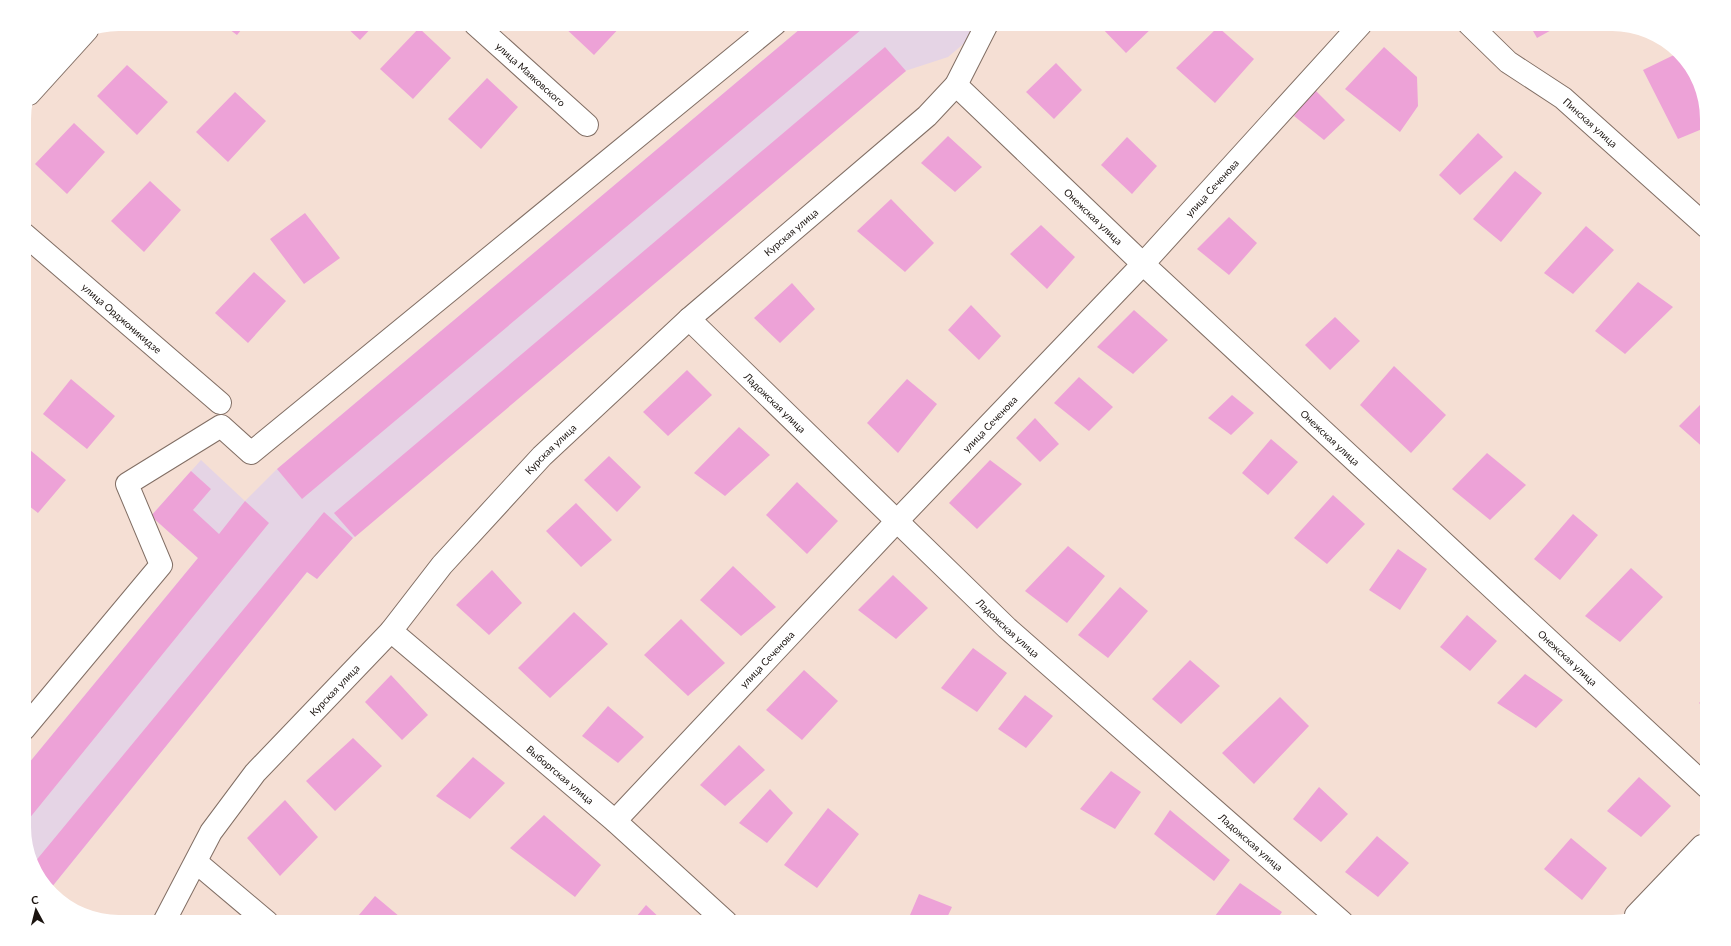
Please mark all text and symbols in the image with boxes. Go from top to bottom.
street label: улица Маяковского [493,40,568,109]
street label: Пинская улица [1561,95,1620,150]
street label: улица Сеченова [1183,157,1241,219]
street label: Онежская улица [1062,186,1125,247]
street label: Курская улица [762,206,820,258]
street label: улица Орджоникидзе [79,281,164,356]
street label: Ладожская улица [741,369,808,435]
street label: улица Сеченова [960,393,1020,455]
street label: Онежская улица [1298,407,1362,468]
street label: Курская улица [522,421,579,477]
street label: Ладожская улица [973,595,1042,660]
street label: Онежская улица [1536,627,1600,688]
street label: улица Сеченова [737,628,797,690]
street label: Курская улица [307,662,362,718]
street label: Выборгская улица [524,743,596,806]
street label: Ладожская улица [1216,810,1285,873]
north arrow [16,890,56,930]
text: С [30,893,40,906]

